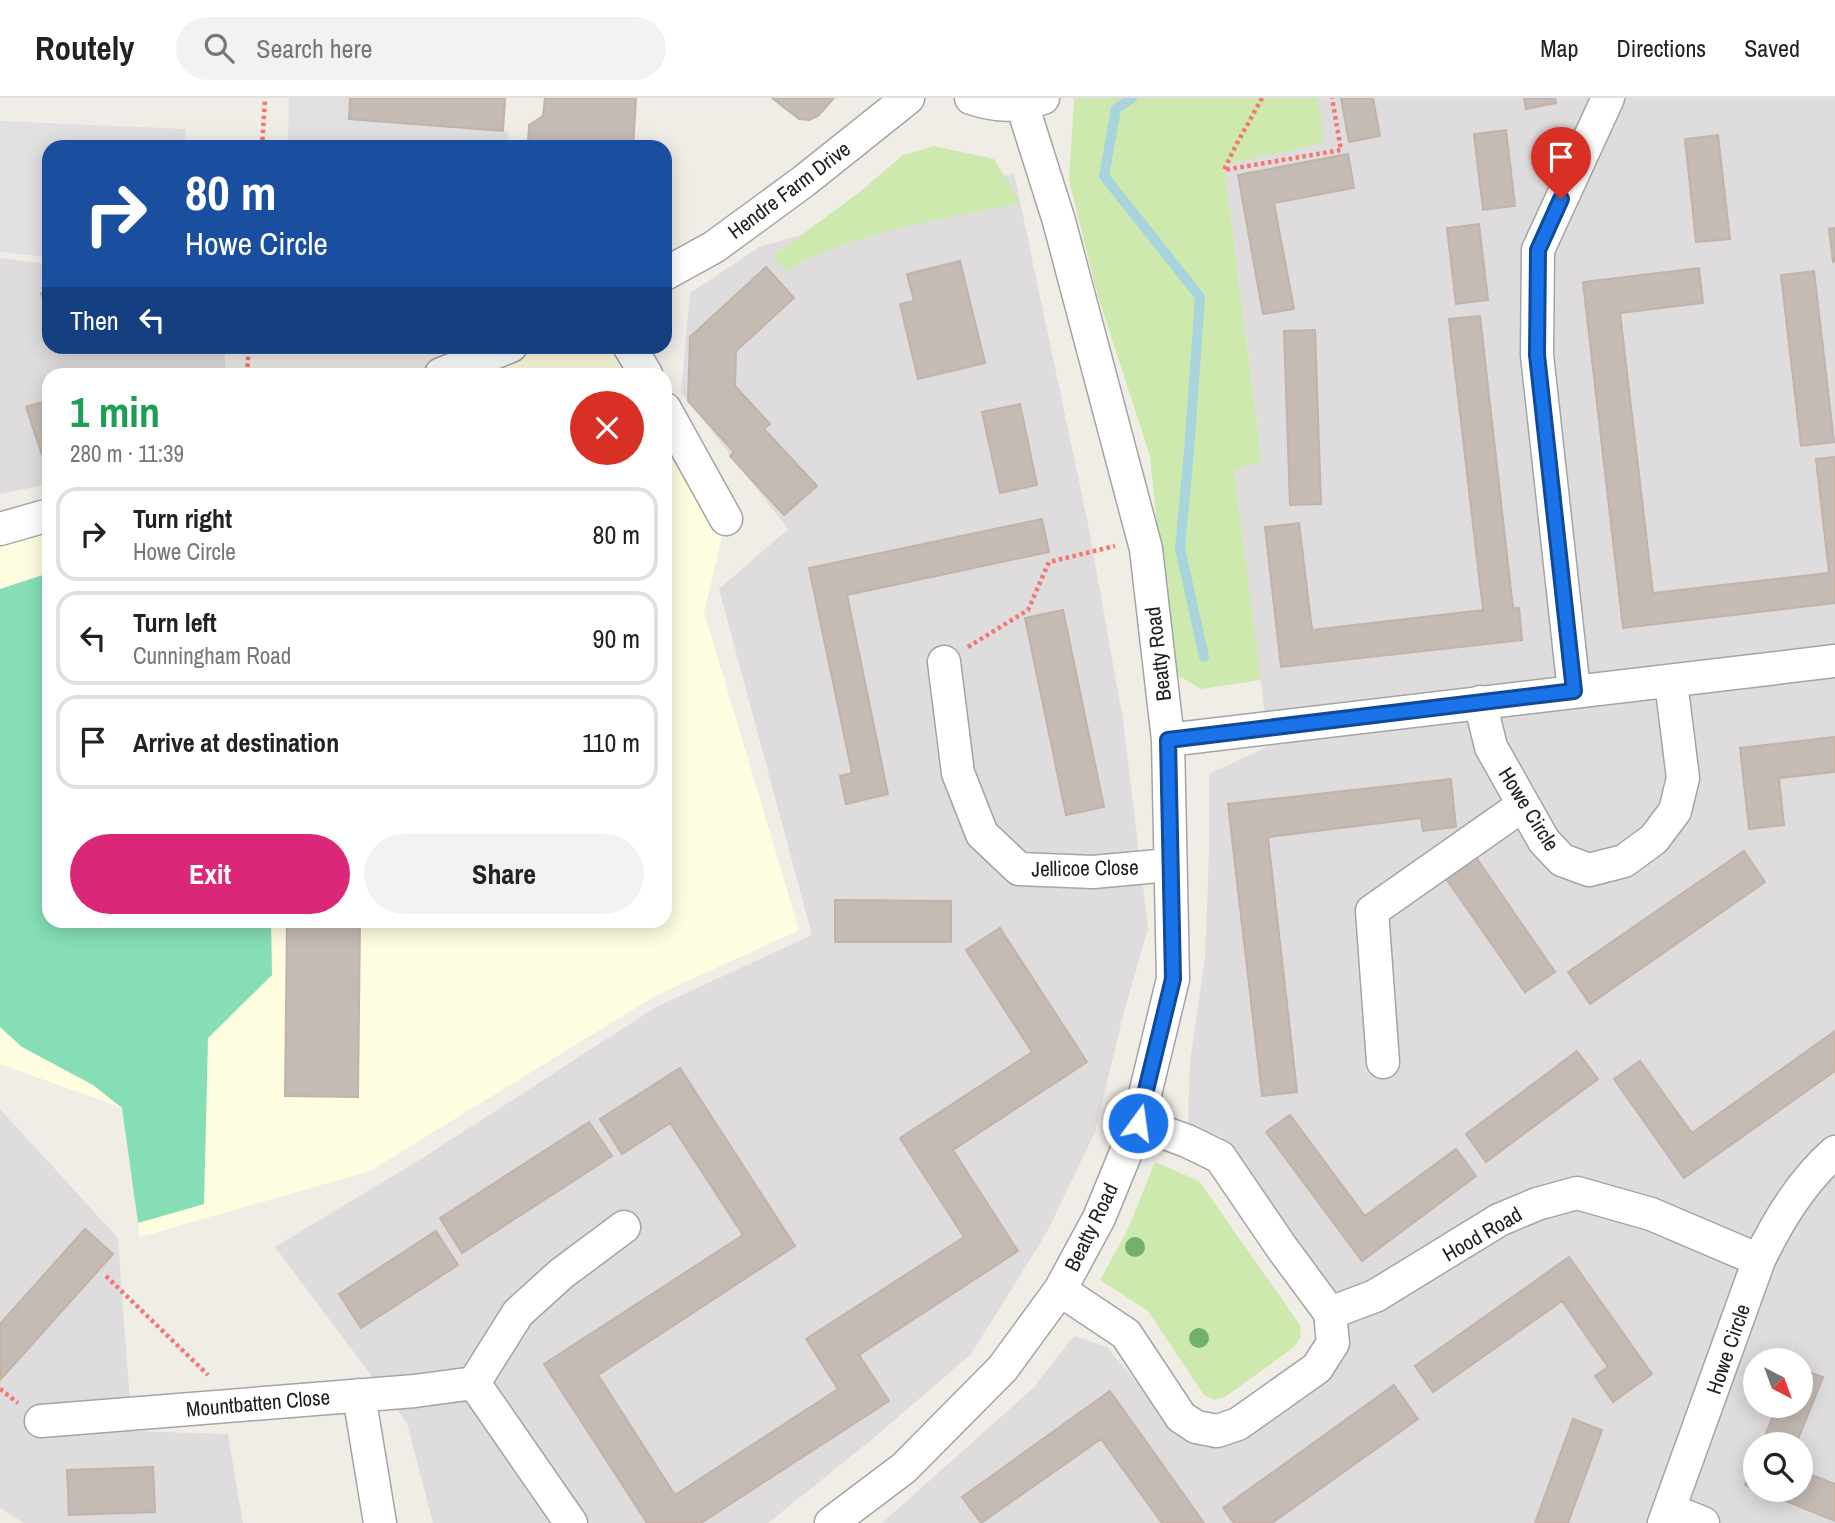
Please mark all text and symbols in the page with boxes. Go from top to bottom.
search box [176,17,666,80]
text: Routely [35,26,134,70]
icon: search [200,29,238,67]
text: Search here [256,31,372,66]
text: Map [1540,32,1578,64]
text: Directions [1616,32,1706,64]
text: Saved [1744,32,1800,64]
pin [1531,127,1591,199]
street label: Hendre Farm Drive [722,134,856,246]
icon: arrive [1542,138,1580,176]
text: 80 m [185,159,277,225]
icon: right [70,168,161,259]
text: Howe Circle [185,222,328,265]
icon: left [133,301,171,339]
text: Then [70,303,119,338]
text: 1 min [70,384,160,440]
button: close [570,391,644,465]
text: 280 m · 11:39 [70,438,184,469]
text: Turn right [133,501,232,536]
icon: right [74,515,112,553]
text: 80 m [593,517,640,552]
text: Howe Circle [133,536,236,567]
text: Turn left [133,605,217,640]
street label: Beatty Road [1138,605,1178,703]
icon: left [74,619,112,657]
text: 90 m [593,621,640,656]
text: Cunningham Road [133,640,291,671]
icon: arrive [74,723,112,761]
text: Arrive at destination [133,725,339,760]
text: 110 m [582,725,640,760]
street label: Howe Circle [1492,762,1566,856]
button: Exit [70,834,350,914]
button: Share [364,834,644,914]
street label: Jellicoe Close [1031,853,1139,883]
position arrow [1101,1086,1175,1160]
street label: Beatty Road [1057,1178,1125,1276]
street label: Hood Road [1437,1200,1527,1268]
street label: Howe Circle [1699,1300,1757,1398]
north arrow [1743,1348,1813,1418]
map controls [1743,1348,1813,1502]
street label: Mountbatten Close [185,1382,331,1424]
button: search [1743,1432,1813,1502]

